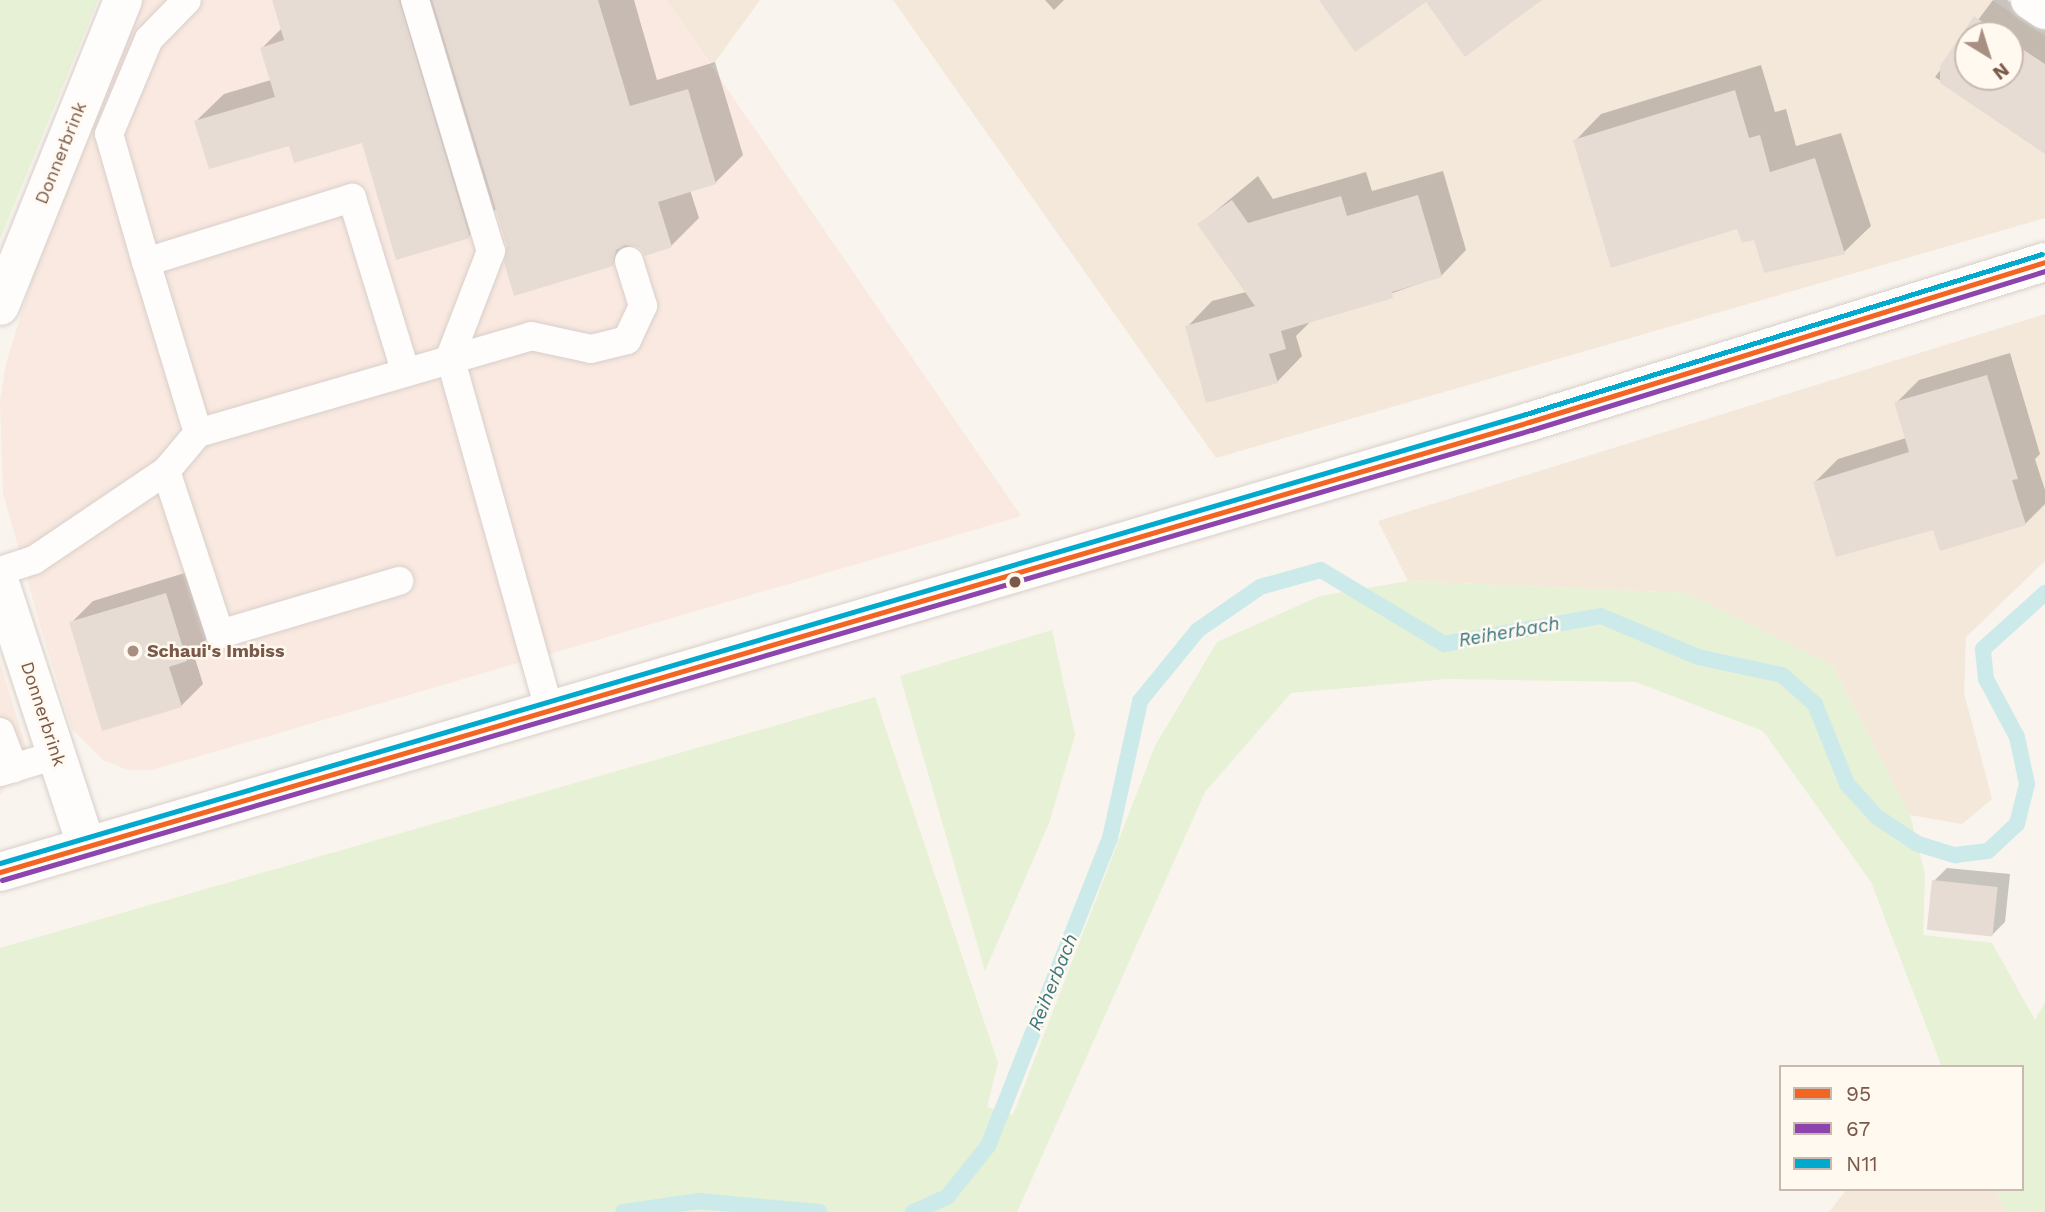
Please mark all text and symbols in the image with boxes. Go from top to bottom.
north arrow [1954,21,2024,91]
text: N [1988,58,2014,85]
street label: Donnerbrink [31,99,91,207]
unlabelled marker [1008,575,1022,589]
water label: Reiherbach [1457,612,1561,652]
place label: Schaui's Imbiss [147,640,285,662]
marker: Schaui's Imbiss [125,643,141,659]
street label: Donnerbrink [16,659,70,769]
water label: Reiherbach [1023,930,1083,1034]
legend [1779,1065,2024,1191]
text: 95 [1846,1081,1871,1106]
text: 67 [1846,1116,1870,1141]
text: N11 [1846,1151,1878,1176]

